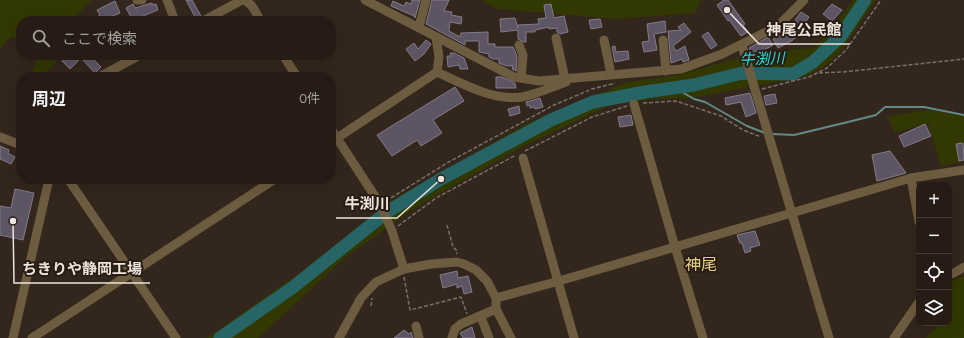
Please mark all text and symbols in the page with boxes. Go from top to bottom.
search box [16,16,336,60]
callout: 神尾公民館 [759,17,850,44]
text: 神尾公民館 [765,19,842,41]
icon: search [30,27,52,49]
text: ここで検索 [62,28,137,50]
water label: 牛渕川 [739,47,787,71]
text: 周辺 [32,87,66,111]
text: 0件 [299,89,320,108]
map controls [916,182,952,326]
button: + [916,182,952,218]
callout: 牛渕川 [336,191,397,218]
text: 牛渕川 [344,193,390,215]
button: − [916,218,952,254]
district label: 神尾 [685,253,717,276]
button: locate [916,254,952,290]
callout: ちきりや静岡工場 [14,256,150,283]
text: ちきりや静岡工場 [22,258,142,280]
button: layers [916,290,952,326]

